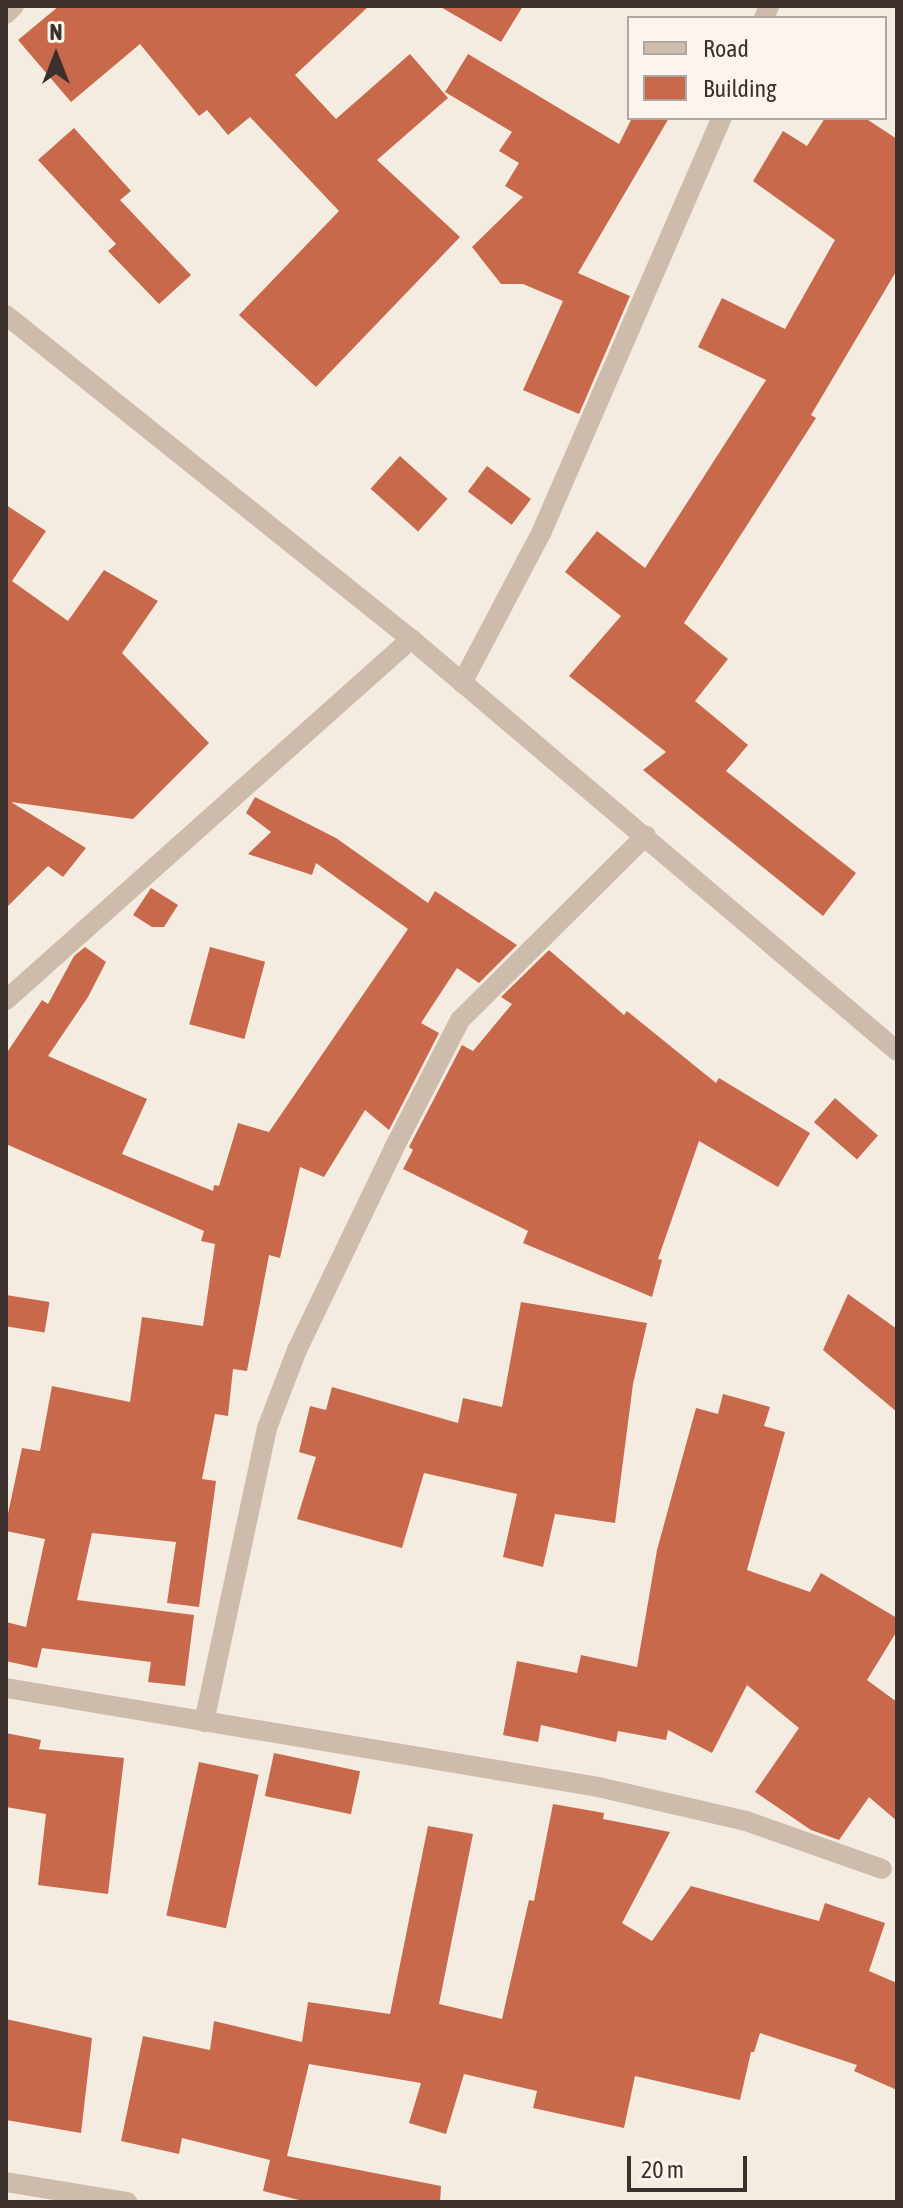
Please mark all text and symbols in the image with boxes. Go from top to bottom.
north arrow [16,16,96,96]
legend [627,16,887,120]
text: N [50,19,62,45]
text: Road [703,35,749,62]
text: Building [703,75,776,102]
scale bar [631,2140,751,2190]
text: 20 m [641,2156,684,2183]

